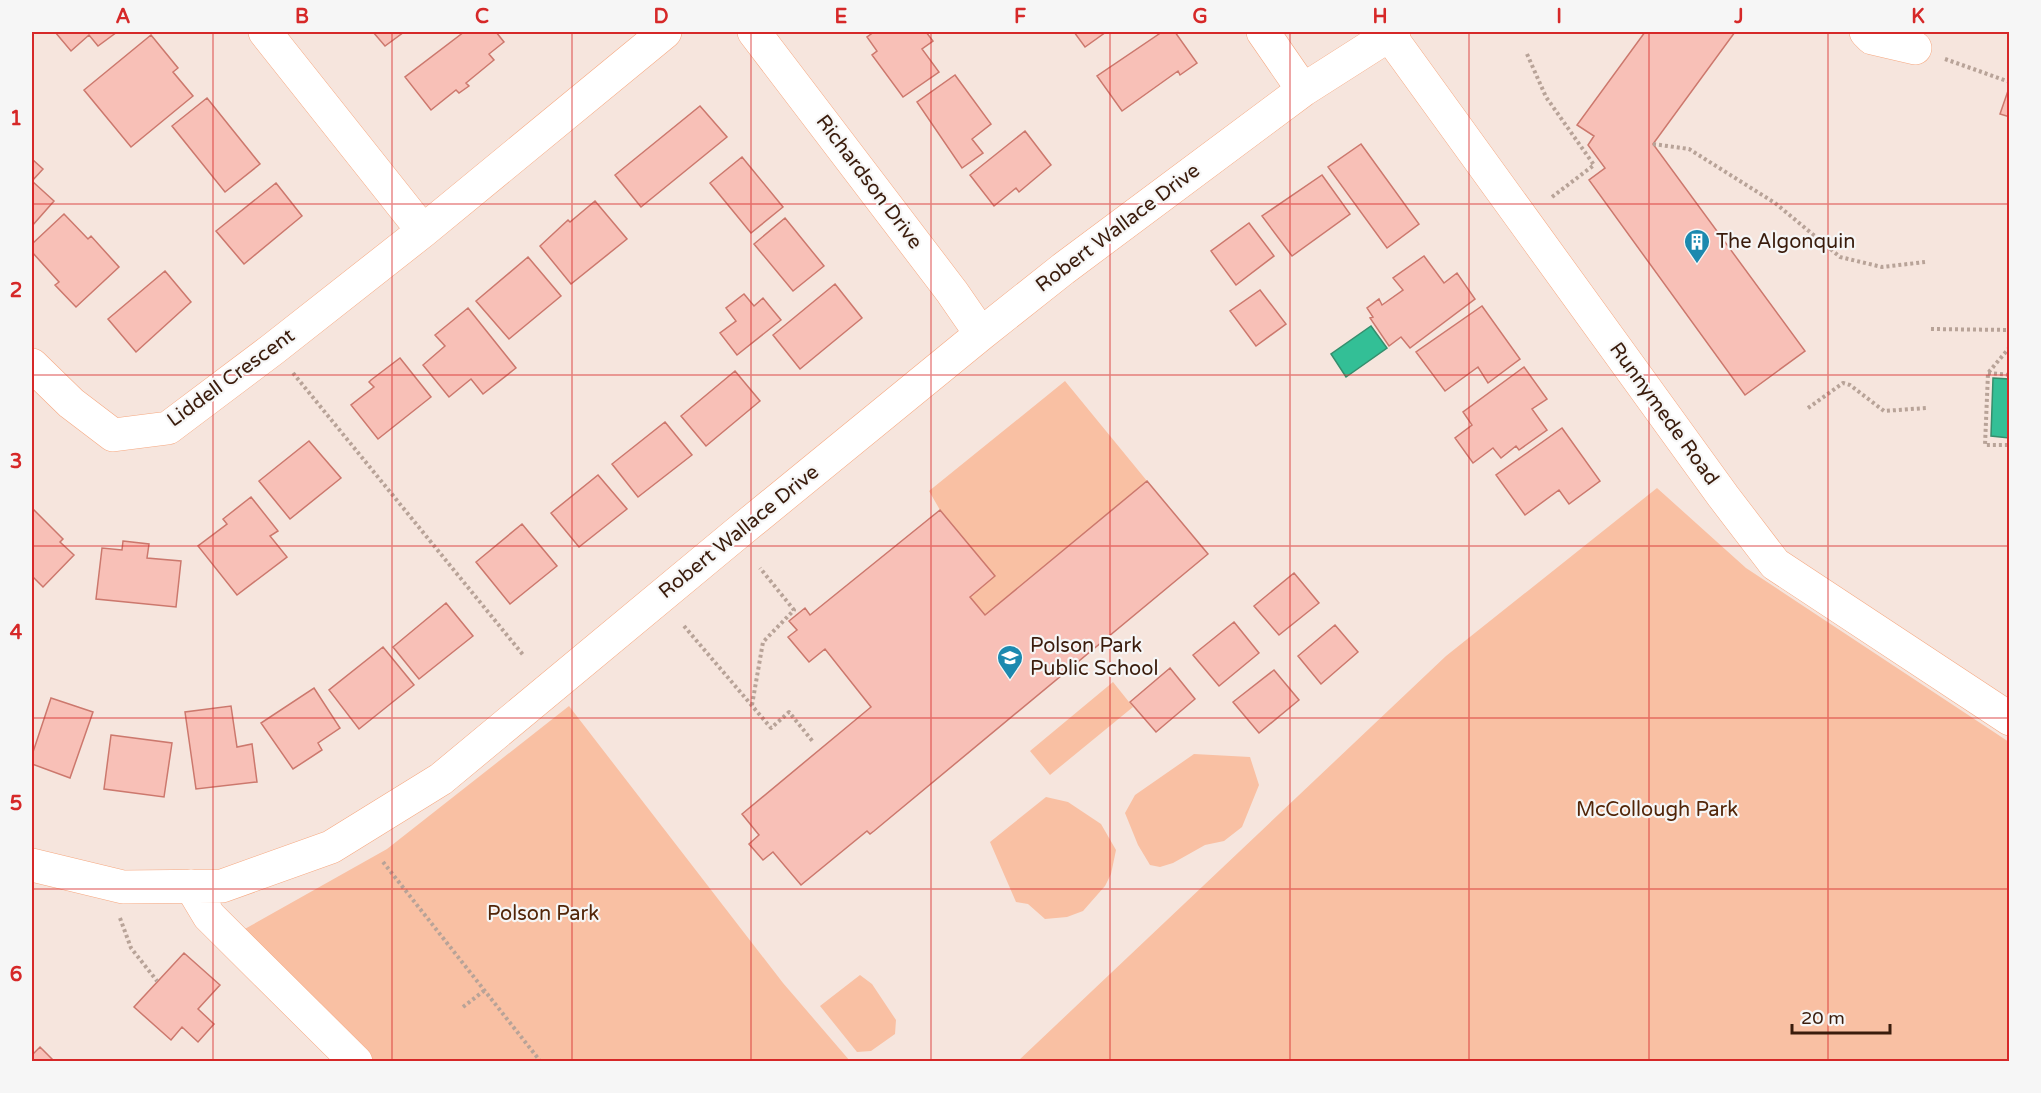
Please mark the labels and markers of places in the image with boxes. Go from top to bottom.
building icon: The Algonquin [1682,227,1712,265]
place label: The Algonquin [1716,230,1855,254]
place label: Polson Park Public School [1030,634,1158,681]
school or university icon: Polson Park Public School [995,643,1025,681]

